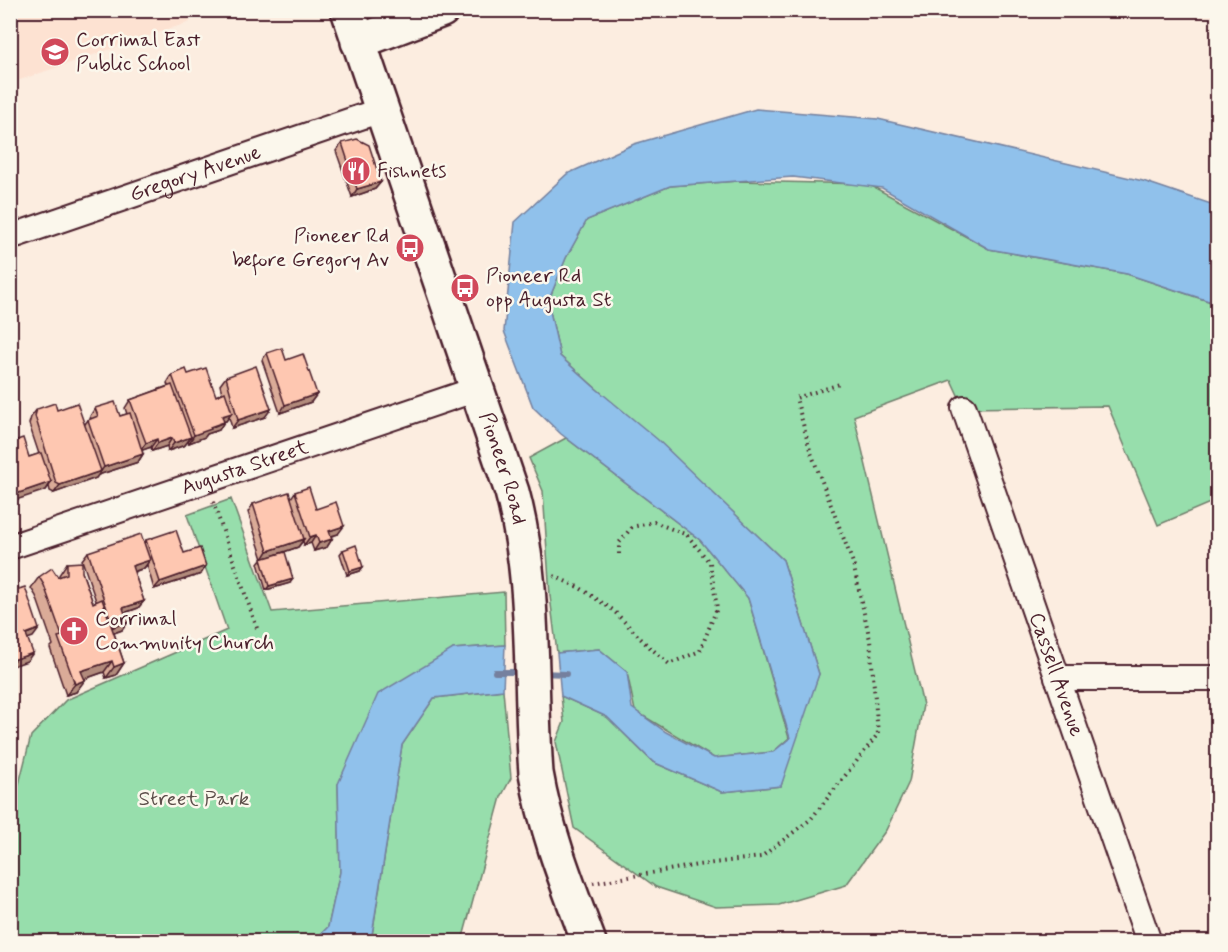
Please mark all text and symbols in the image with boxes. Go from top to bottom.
place label: Corrimal East Public School [76,26,201,78]
school or university icon: Corrimal East Public School [39,36,71,68]
street label: Gregory Avenue [126,138,265,209]
restaurant icon: Fishnets [340,155,372,187]
place label: Fishnets [377,157,446,185]
place label: Pioneer Rd before Gregory Av [232,222,389,276]
bus stop icon: Pioneer Rd before Gregory Av [394,232,426,264]
place label: Pioneer Rd opp Augusta St [486,262,612,314]
bus stop icon: Pioneer Rd opp Augusta St [449,272,481,304]
street label: Pioneer Road [472,409,533,527]
street label: Augusta Street [178,433,313,502]
place label: Corrimal Community Church [95,605,274,657]
street label: Cassell Avenue [1022,609,1091,740]
church icon: Corrimal Community Church [58,615,90,647]
park label: Street Park [139,785,250,813]

